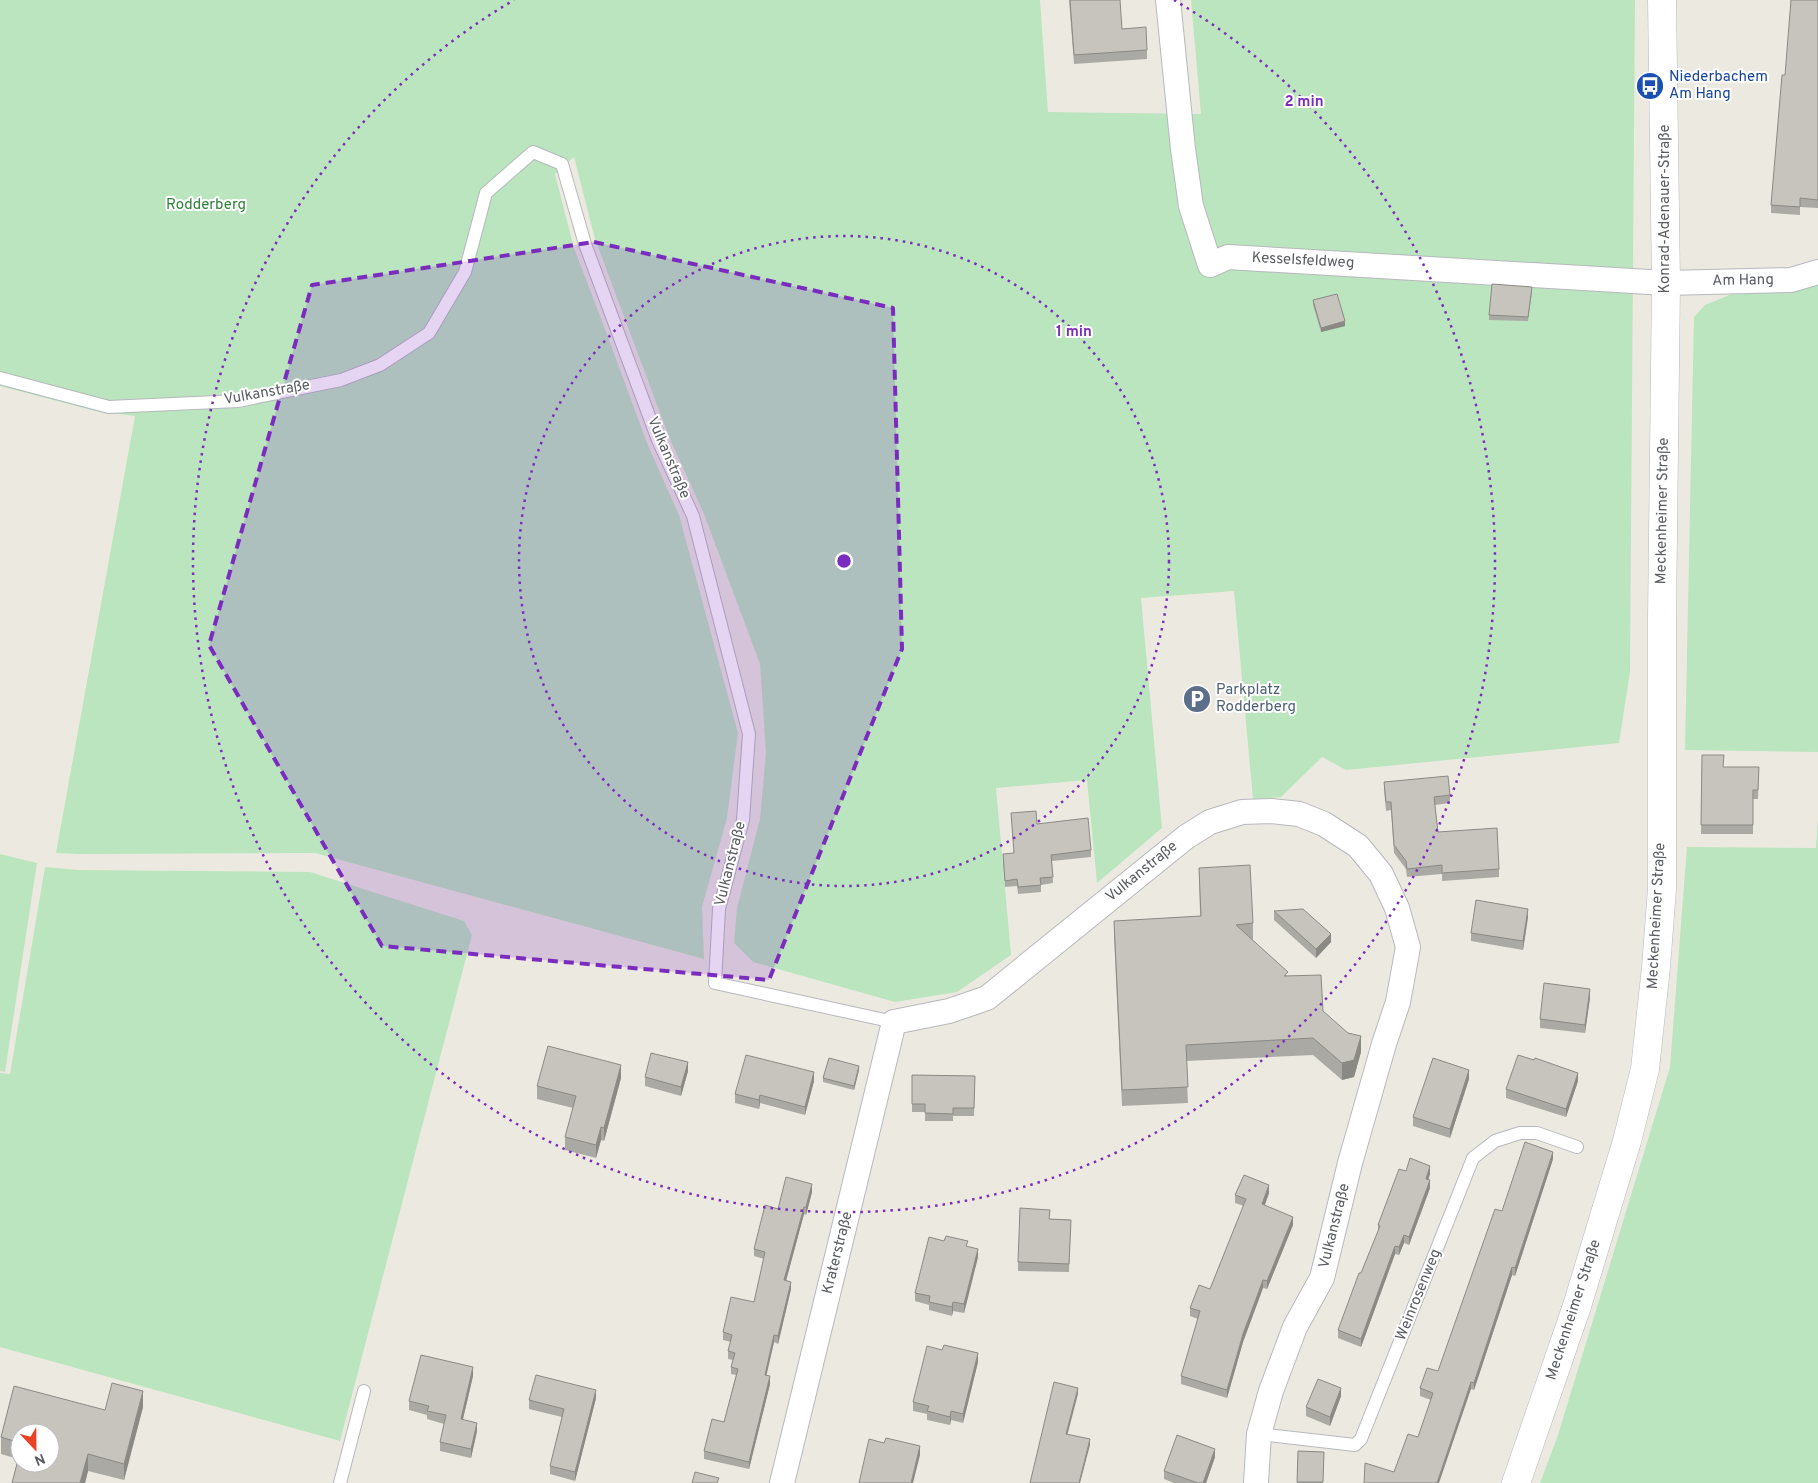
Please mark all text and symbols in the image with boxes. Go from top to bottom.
place label: Niederbachem Am Hang [1669,68,1768,104]
bus stop icon: Niederbachem Am Hang [1635,71,1665,101]
text: 2 min [1284,93,1324,112]
street label: Konrad-Adenauer-Straße [1656,125,1675,294]
park label: Rodderberg [166,196,246,215]
street label: Kesselsfeldweg [1251,249,1355,273]
street label: Am Hang [1712,271,1774,291]
text: 1 min [1056,323,1092,342]
street label: Vulkanstraße [222,376,312,410]
street label: Vulkanstraße [642,414,694,502]
street label: Meckenheimer Straße [1652,437,1674,585]
centre of rings [835,552,853,570]
place label: Parkplatz Rodderberg [1216,681,1296,717]
parking icon: Parkplatz Rodderberg [1182,684,1212,714]
street label: Vulkanstraße [711,819,751,909]
street label: Vulkanstraße [1102,837,1182,907]
street label: Meckenheimer Straße [1644,842,1670,990]
street label: Vulkanstraße [1315,1181,1355,1271]
street label: Kraterstraße [819,1210,857,1296]
street label: Meckenheimer Straße [1542,1237,1606,1383]
street label: Weinrosenweg [1392,1246,1446,1344]
north arrow [10,1423,60,1473]
text: N [31,1449,47,1468]

